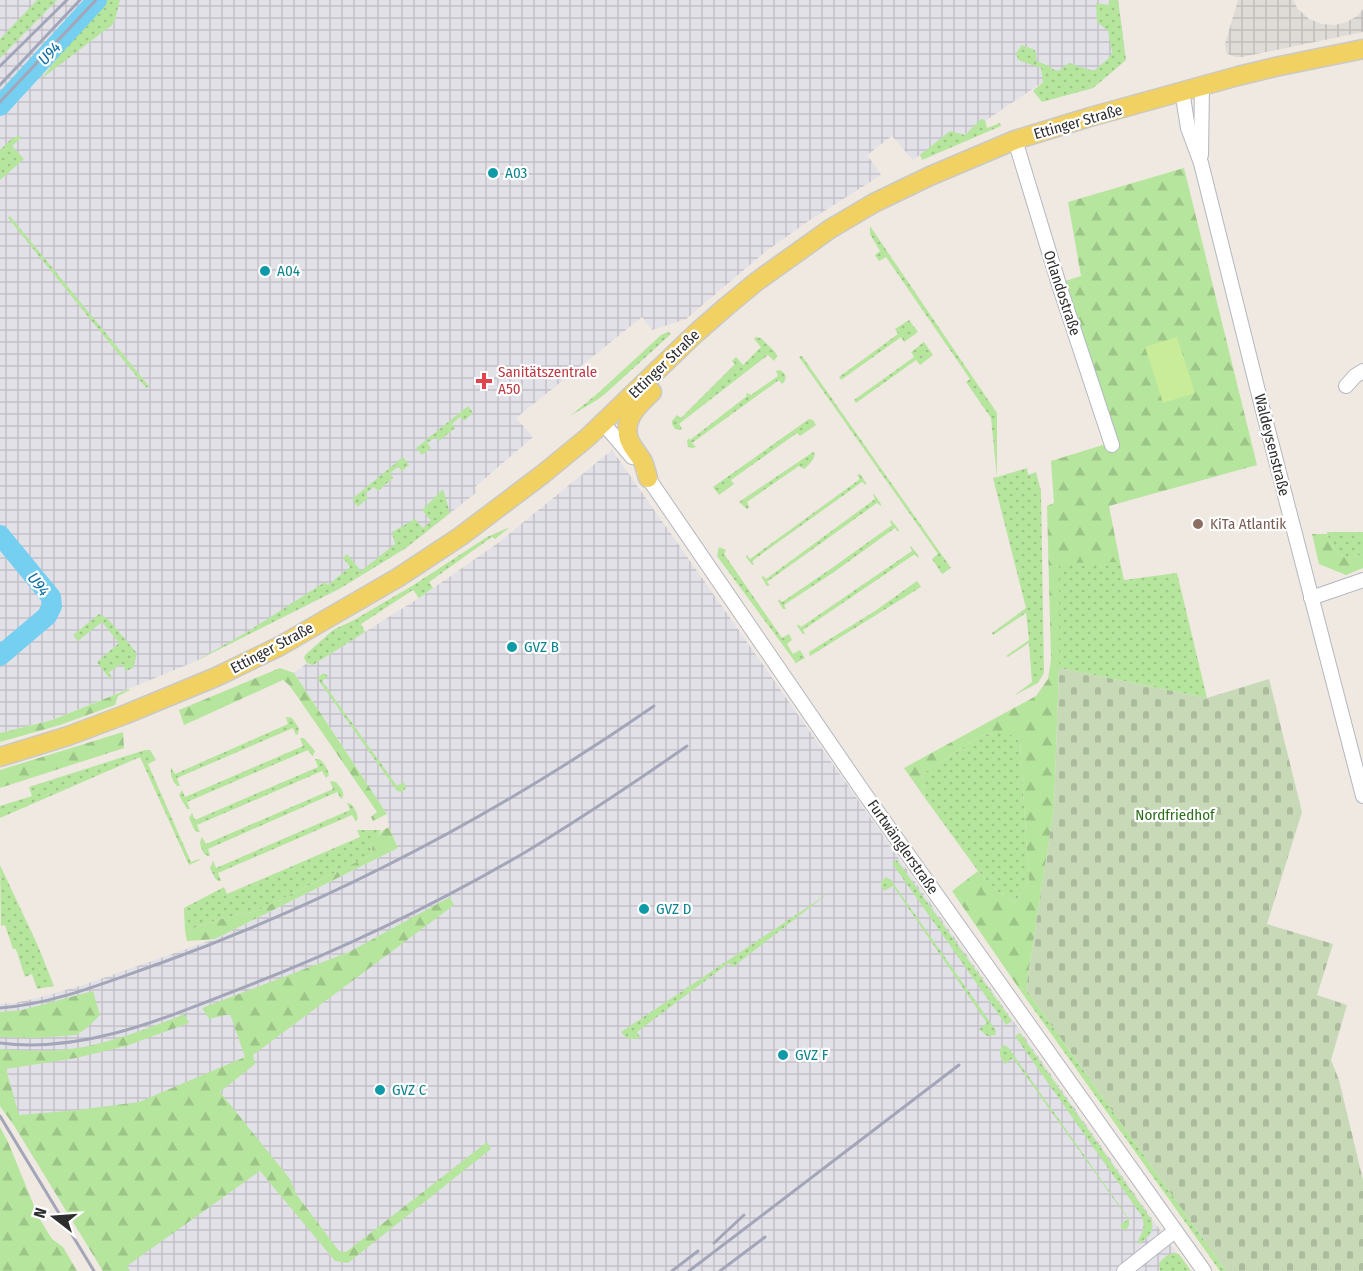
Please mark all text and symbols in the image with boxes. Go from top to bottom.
water label: U94 [34,38,65,69]
street label: Ettinger Straße [1032,101,1124,143]
place label: A03 [505,164,528,182]
marker: A03 [486,166,500,180]
street label: Orlandostraße [1040,248,1084,338]
place label: A04 [277,262,300,280]
marker: A04 [258,264,272,278]
street label: Ettinger Straße [625,326,703,402]
place label: Sanitätszentrale A50 [498,363,597,398]
marker: Sanitätszentrale A50 [475,372,493,390]
street label: Waldeysenstraße [1251,392,1293,498]
place label: KiTa Atlantik [1210,515,1286,533]
marker: KiTa Atlantik [1191,517,1205,531]
water label: U94 [24,569,54,600]
street label: Ettinger Straße [228,619,316,677]
place label: GVZ B [524,638,559,656]
marker: GVZ B [505,640,519,654]
street label: Furtwänglerstraße [864,796,942,898]
park label: Nordfriedhof [1135,806,1216,824]
place label: GVZ D [656,900,691,918]
marker: GVZ D [637,902,651,916]
place label: GVZ F [795,1046,829,1064]
marker: GVZ F [776,1048,790,1062]
place label: GVZ C [392,1081,427,1099]
marker: GVZ C [373,1083,387,1097]
north arrow [24,1187,84,1247]
text: N [30,1205,51,1220]

